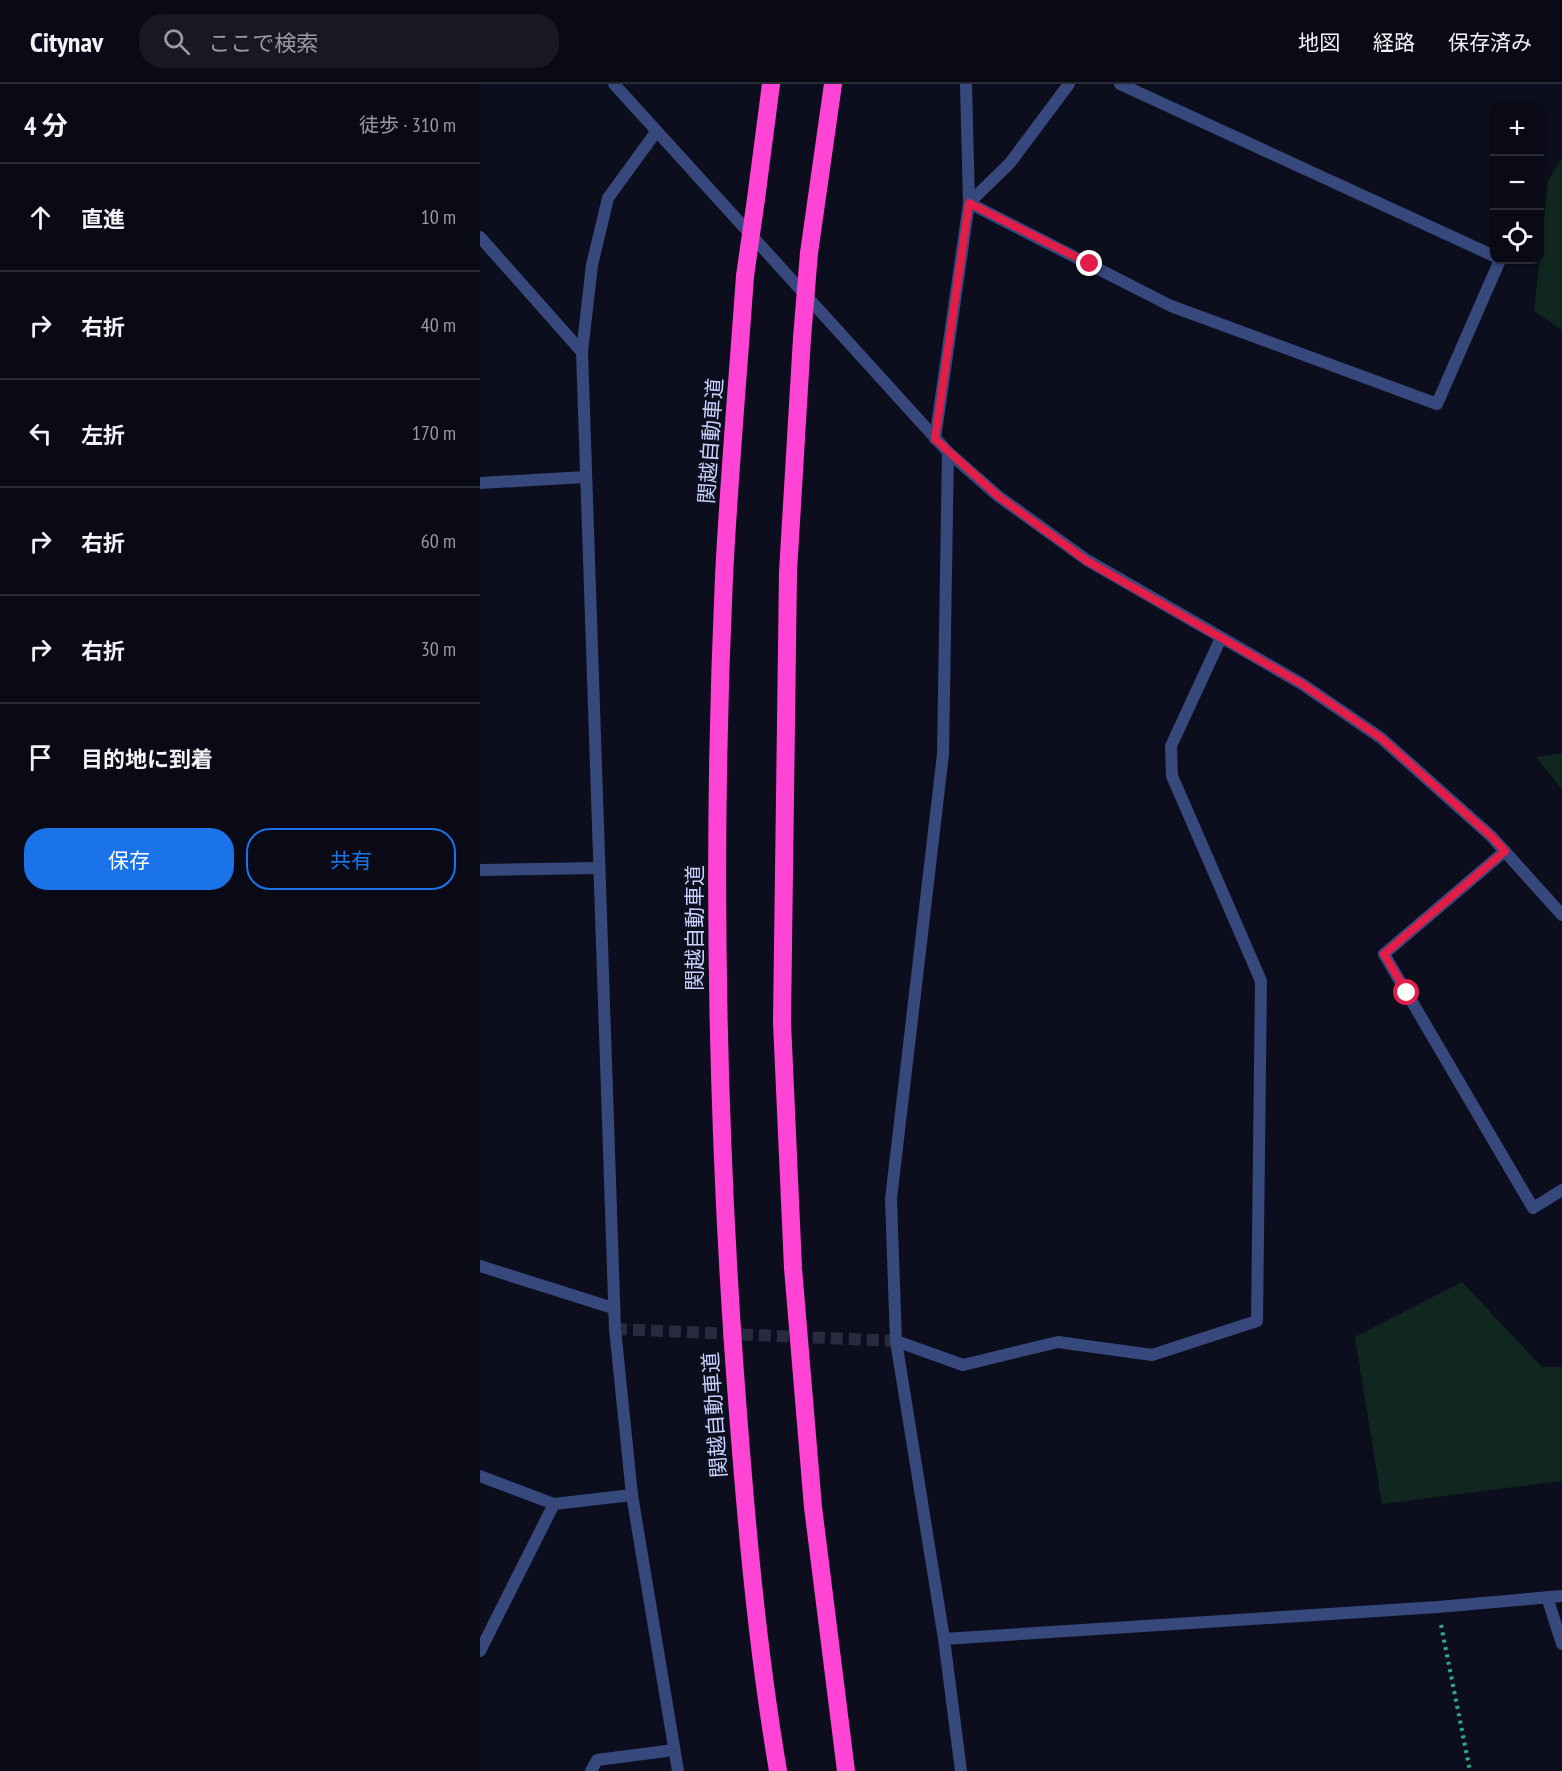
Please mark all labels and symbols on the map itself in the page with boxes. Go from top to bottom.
route end [1076,250,1102,276]
street label: 関越自動車道 [693,377,728,505]
street label: 関越自動車道 [681,865,708,991]
route start [1393,979,1419,1005]
street label: 関越自動車道 [697,1351,732,1479]

